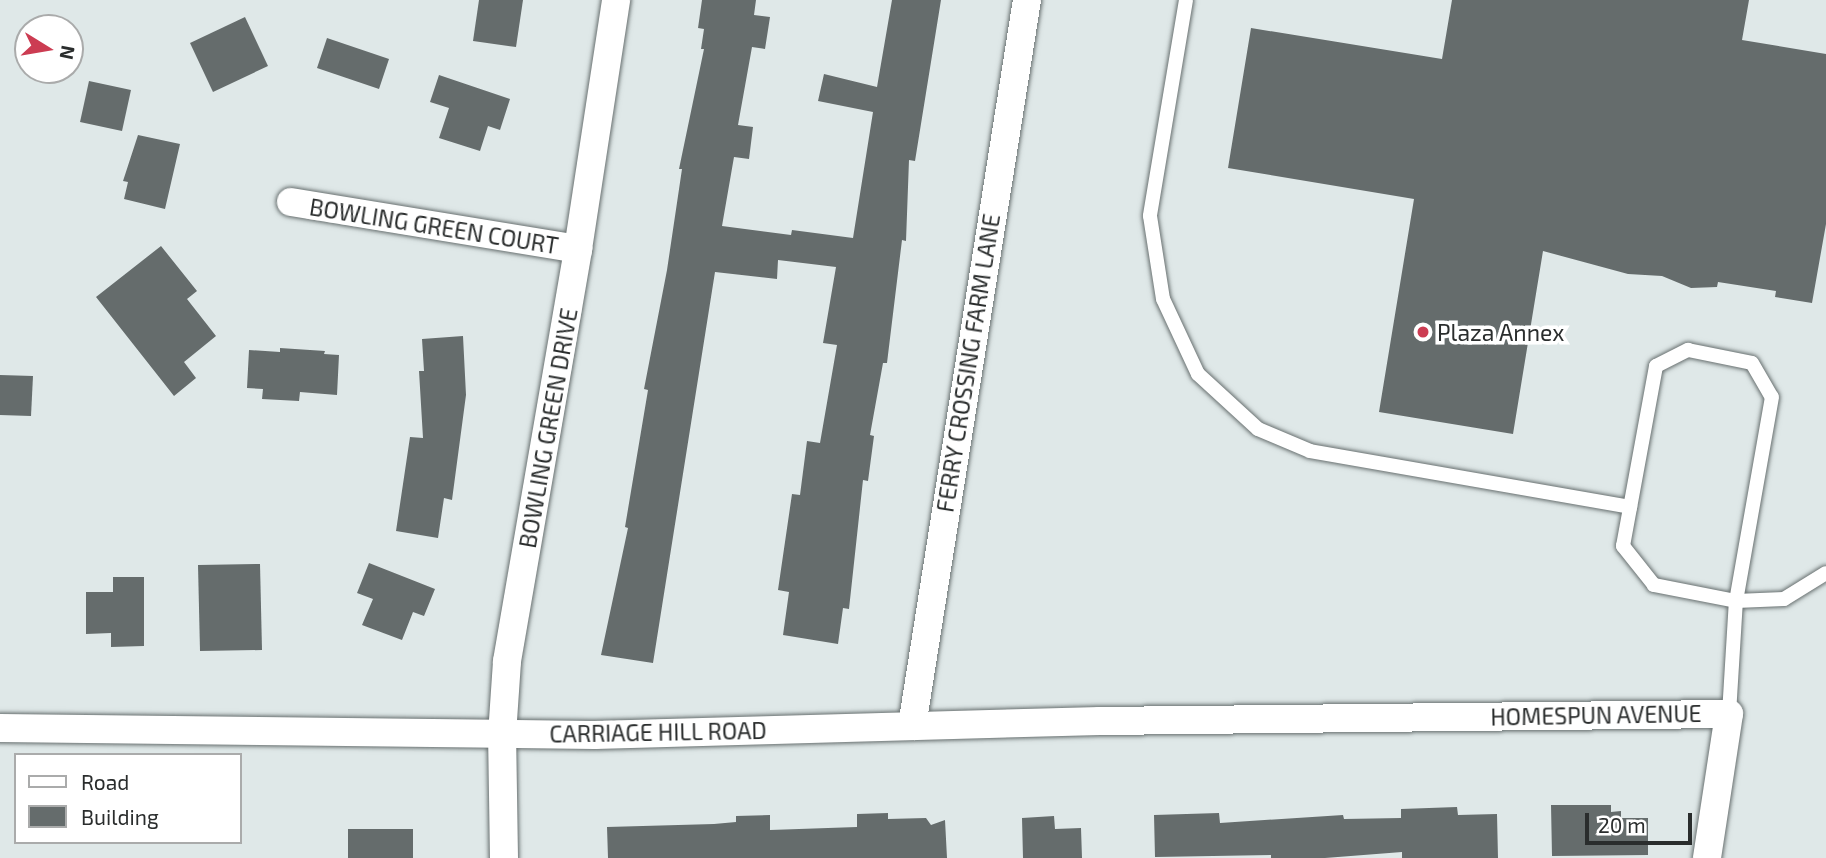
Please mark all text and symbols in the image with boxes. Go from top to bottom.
north arrow [14,14,84,84]
text: N [56,44,81,62]
street label: BOWLING GREEN COURT [308,193,560,259]
street label: FERRY CROSSING FARM LANE [931,212,1005,514]
street label: BOWLING GREEN DRIVE [513,306,583,550]
place label: Plaza Annex [1437,318,1565,346]
marker: Plaza Annex [1415,324,1431,340]
street label: HOMESPUN AVENUE [1490,699,1702,731]
street label: CARRIAGE HILL ROAD [549,716,767,748]
legend [14,753,242,844]
text: Road [81,769,129,794]
scale bar [1588,798,1695,842]
text: Building [81,804,159,829]
text: 20 m [1598,812,1646,837]

